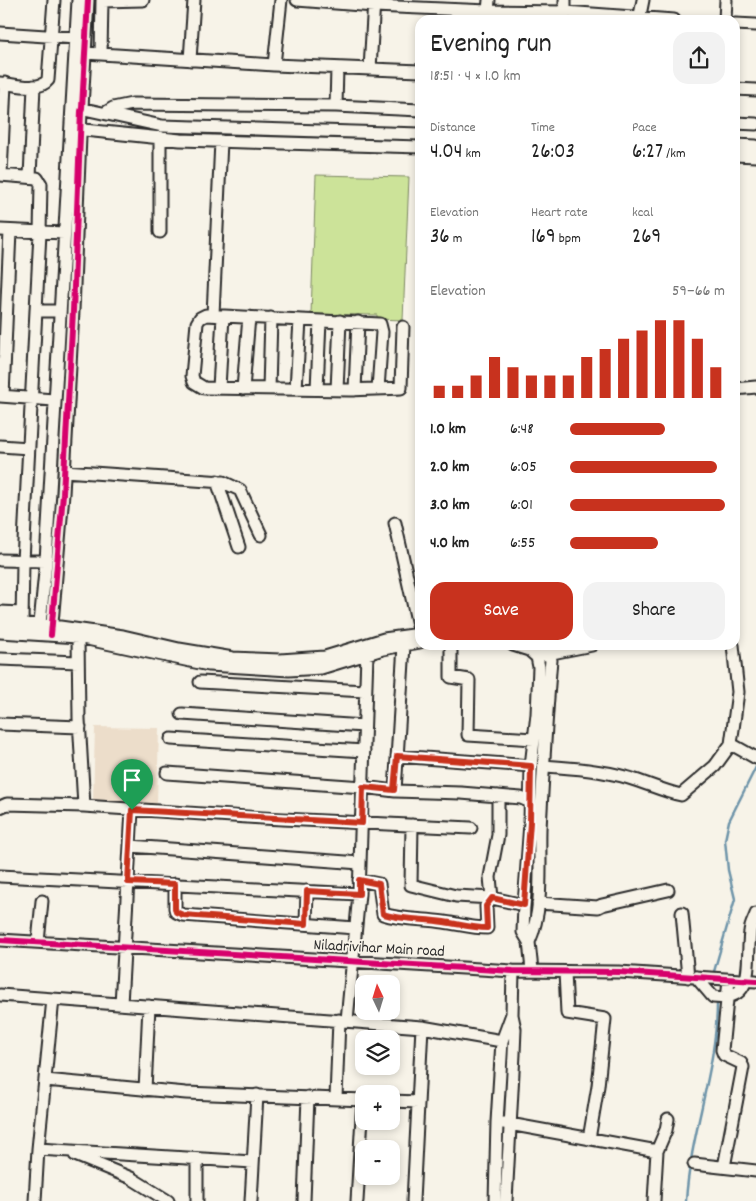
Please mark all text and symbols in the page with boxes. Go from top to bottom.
text: Evening run [430,26,552,66]
button: share [673,32,725,84]
text: 18:51 · 4 × 1.0 km [430,65,521,88]
text: Distance [430,118,476,138]
text: Time [531,118,555,138]
text: Pace [632,118,657,138]
text: 4.04 [430,138,462,168]
text: 26:03 [531,138,575,168]
text: 6:27 [632,138,663,168]
text: km [462,144,481,164]
text: /km [663,144,686,164]
text: Elevation [430,203,479,223]
text: Heart rate [531,203,588,223]
text: kcal [632,203,653,223]
text: 36 [430,223,450,253]
text: 169 [531,223,556,253]
text: 269 [632,223,661,253]
text: m [450,229,462,249]
text: bpm [556,229,581,249]
text: Elevation [430,280,486,303]
text: 59–66 m [672,280,725,303]
text: 1.0 km [430,418,466,441]
text: 6:48 [510,418,534,441]
text: 2.0 km [430,456,470,479]
text: 6:05 [510,456,537,479]
text: 3.0 km [430,494,470,517]
text: 6:01 [510,494,533,517]
text: 4.0 km [430,532,469,555]
text: 6:55 [510,532,535,555]
button: Save [430,582,573,640]
button: Share [583,582,725,640]
pin [111,759,153,810]
icon: arrive [118,766,146,794]
street label: Niladrivihar Main road [313,934,445,964]
north arrow [355,975,400,1020]
map controls [355,975,400,1185]
button: layers [355,1030,400,1075]
button: + [355,1085,400,1130]
button: − [355,1140,400,1185]

